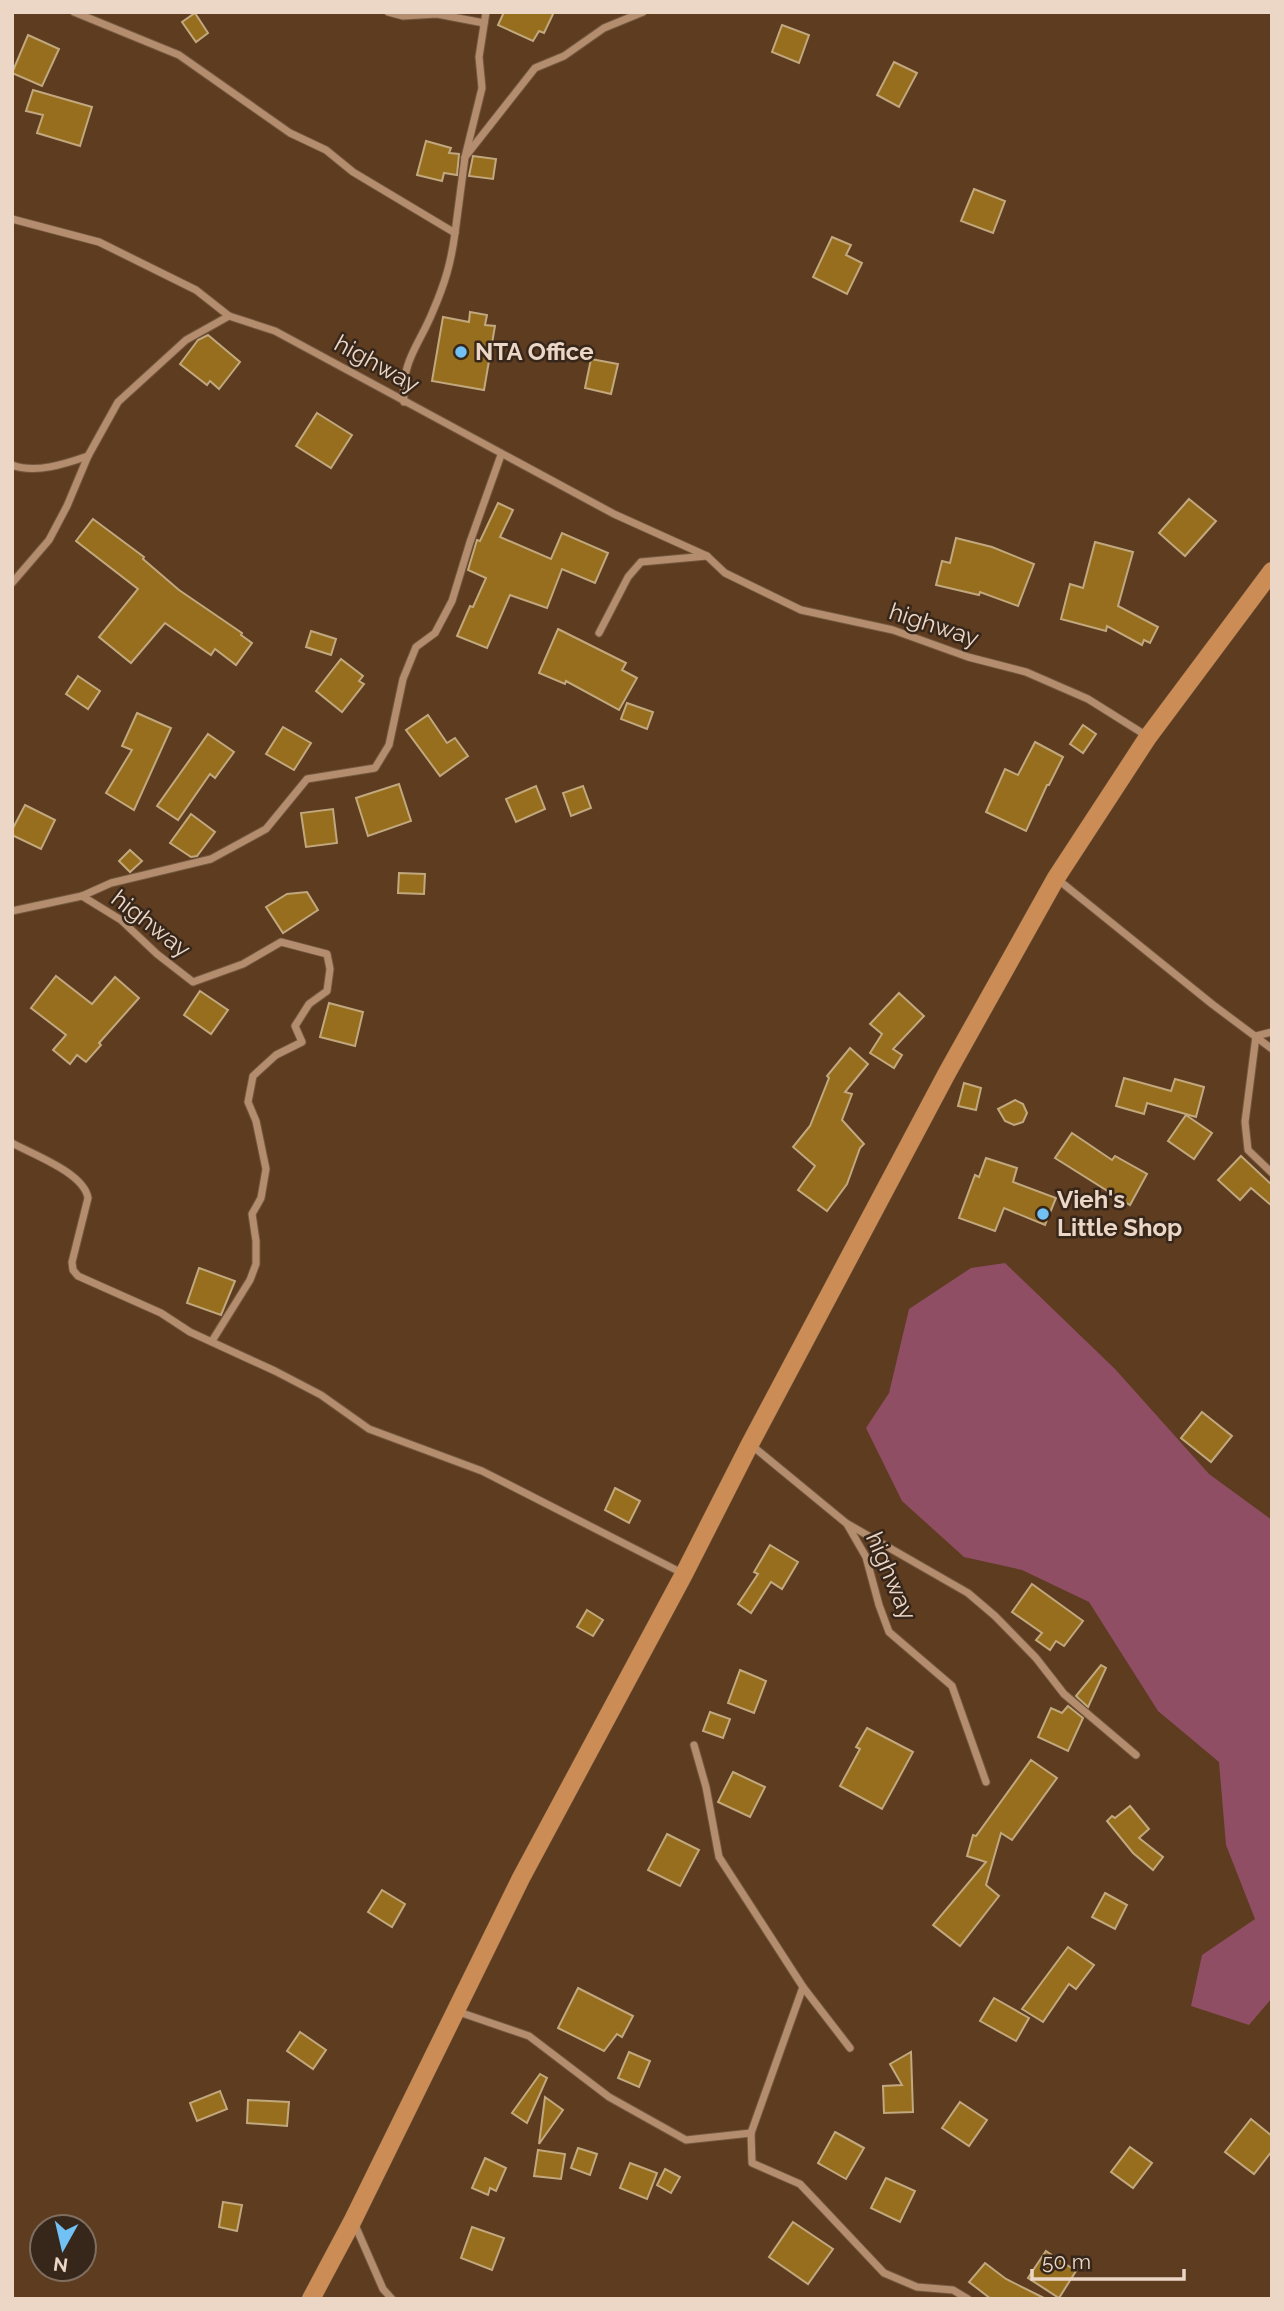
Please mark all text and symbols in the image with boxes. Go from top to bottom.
street label: highway [330,328,425,399]
place label: NTA Office [475,337,594,366]
marker: NTA Office [453,344,469,360]
street label: highway [886,596,983,653]
street label: highway [106,884,197,964]
place label: Vieh's Little Shop [1057,1185,1182,1242]
marker: Vieh's Little Shop [1035,1206,1051,1222]
street label: highway [860,1527,923,1624]
north arrow [28,2213,98,2283]
scale bar [1032,2238,1184,2282]
text: 50 m [1042,2249,1091,2274]
text: N [52,2253,69,2277]

